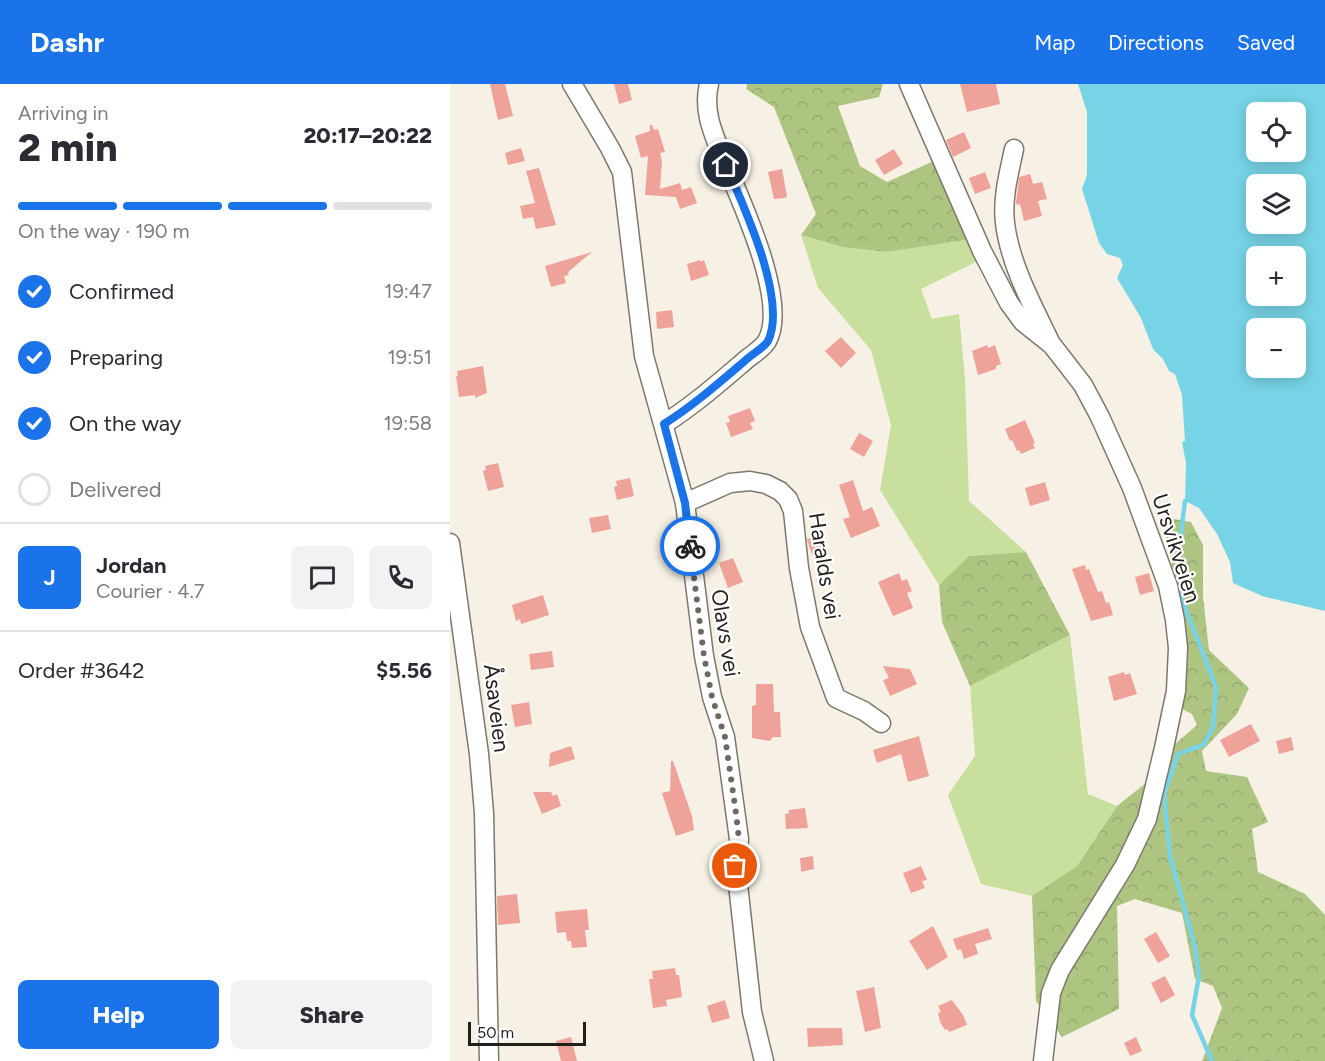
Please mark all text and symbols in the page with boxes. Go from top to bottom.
text: Dashr [30,25,104,59]
text: Map [1034,30,1075,55]
text: Directions [1108,30,1204,55]
text: Saved [1237,30,1295,55]
text: Arriving in [18,101,108,125]
map controls [1246,102,1306,378]
button: locate [1246,102,1306,162]
text: 20:17–20:22 [303,122,432,149]
text: 2 min [18,124,118,171]
pin [700,139,751,190]
icon: home [709,148,742,181]
button: layers [1246,174,1306,234]
text: On the way · 190 m [18,219,190,243]
button: + [1246,246,1306,306]
icon: check [18,275,51,308]
text: Confirmed [69,278,174,305]
text: 19:47 [384,279,432,303]
button: − [1246,318,1306,378]
icon: check [18,341,51,374]
text: Preparing [69,344,163,371]
text: 19:51 [388,345,432,369]
icon: check [18,407,51,440]
text: On the way [69,410,181,437]
text: 19:58 [384,411,432,435]
text: Delivered [69,476,162,503]
street label: Ursvikveien [1146,490,1207,606]
street label: Haralds vei [803,511,846,622]
courier [660,516,720,576]
icon: bike [674,530,707,563]
button: chat [291,546,354,609]
button: phone [369,546,432,609]
text: Jordan [96,552,167,579]
text: J [43,564,56,591]
text: Courier · 4.7 [96,579,205,603]
street label: Olavs vei [705,587,746,679]
text: Order #3642 [18,657,145,684]
text: $5.56 [376,657,432,684]
street label: Åsaveien [478,662,515,754]
pin [709,840,760,891]
icon: bag [718,849,751,882]
button: Help [18,980,219,1049]
button: Share [231,980,432,1049]
scale bar [468,1019,586,1046]
text: 50 m [477,1023,514,1042]

